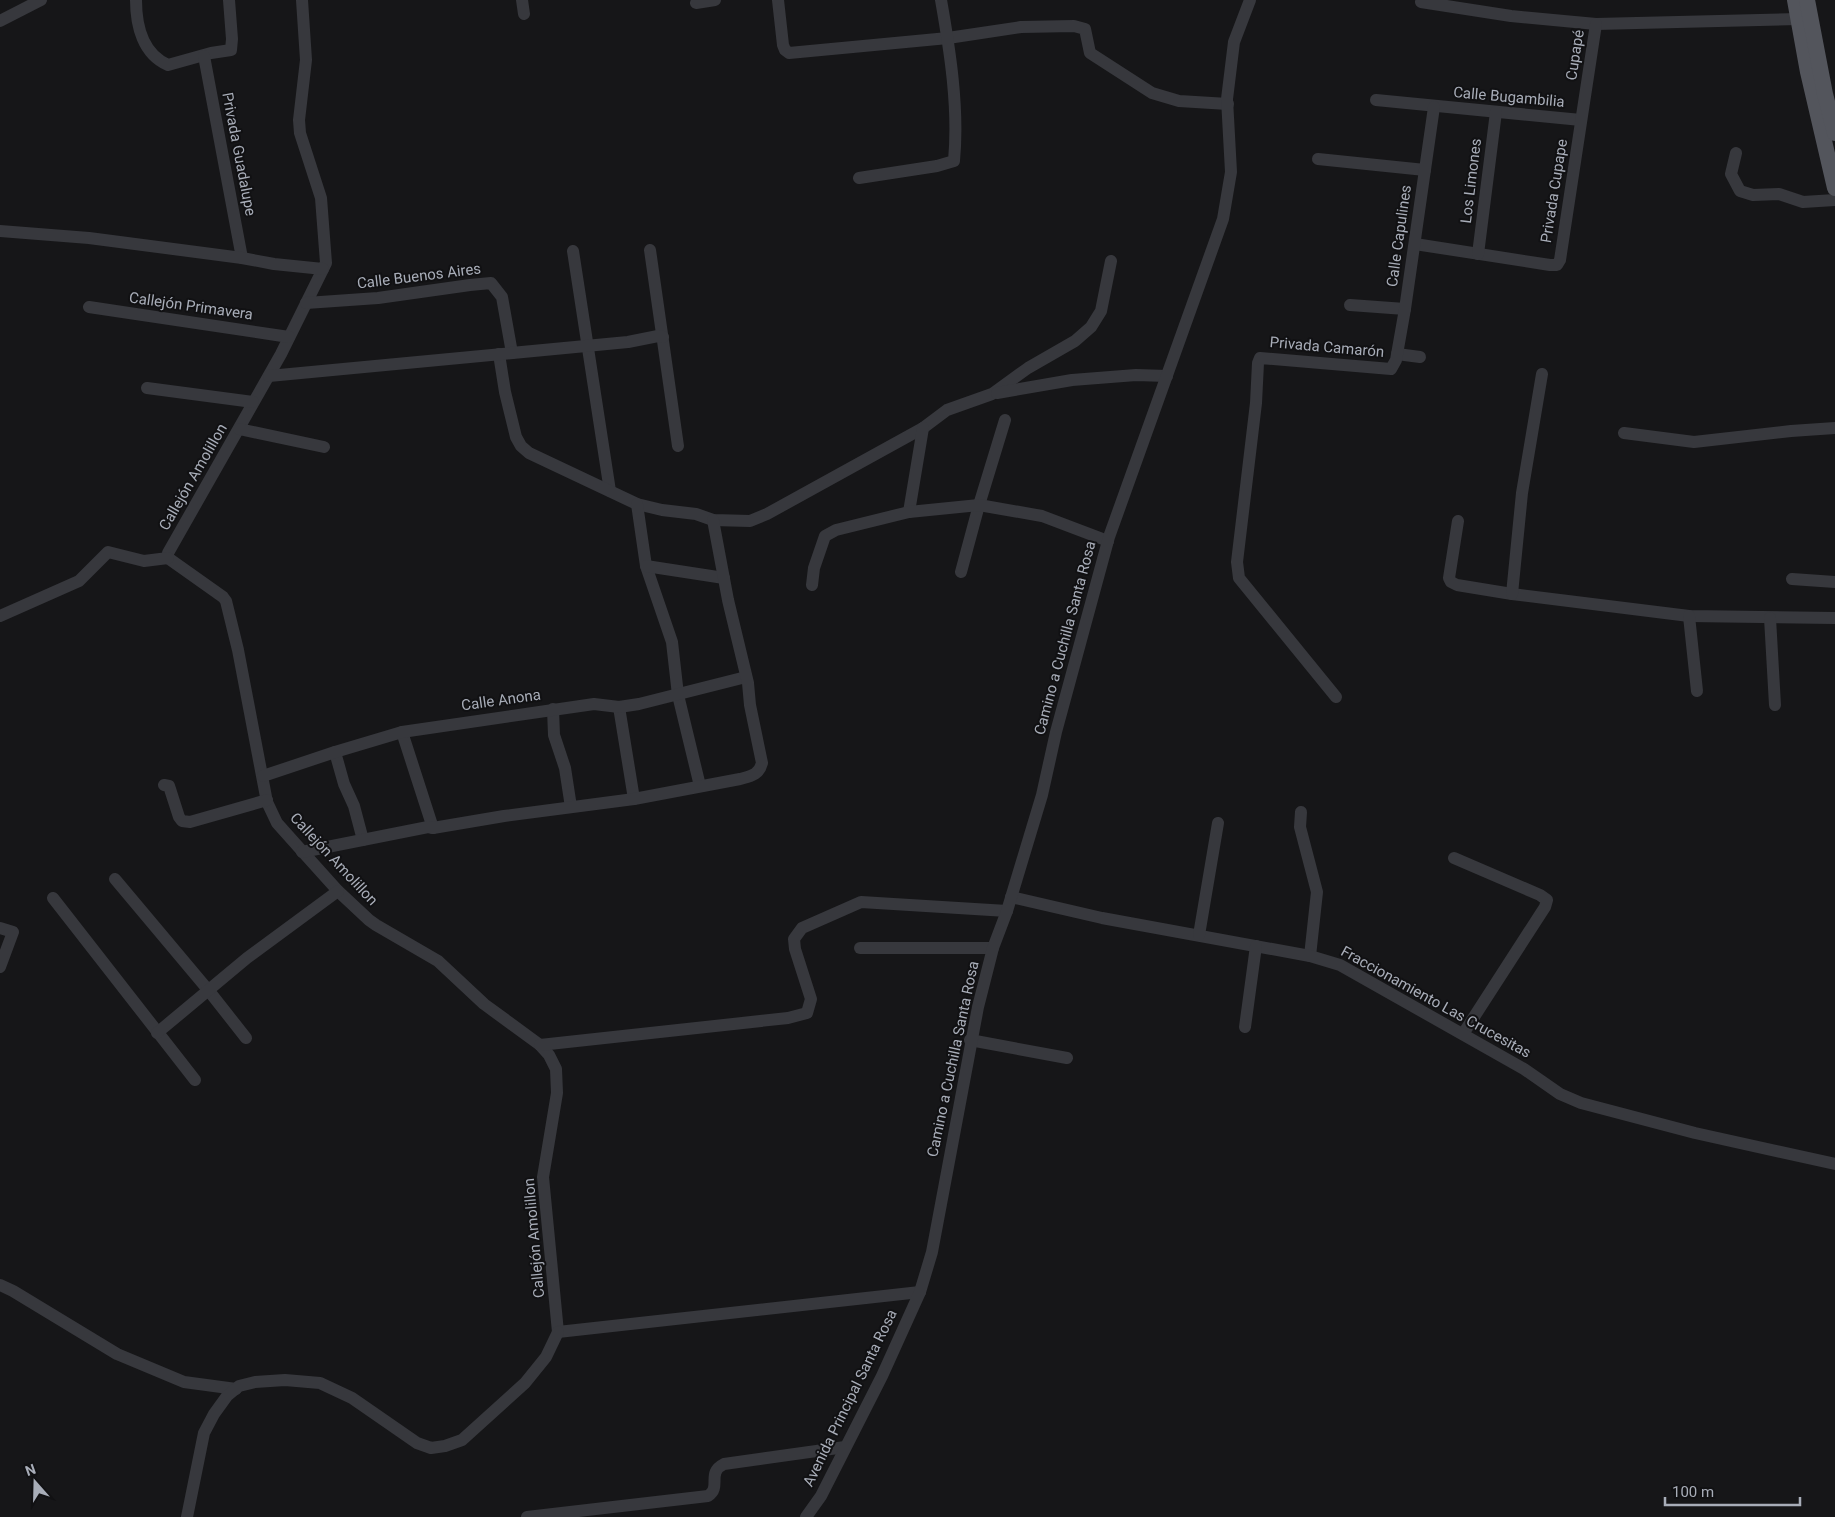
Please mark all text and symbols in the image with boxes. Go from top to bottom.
street label: Cupapé [1562,28,1588,82]
street label: Calle Bugambilia [1453,83,1565,111]
street label: Privada Guadalupe [218,91,260,217]
street label: Los Limones [1457,137,1485,225]
street label: Privada Cupape [1537,138,1571,244]
street label: Calle Capulines [1383,184,1415,288]
street label: Calle Buenos Aires [356,259,482,293]
street label: Callejón Primavera [128,288,254,324]
street label: Privada Camarón [1269,333,1385,361]
street label: Callejón Amolillon [155,420,231,534]
street label: Camino a Cuchilla Santa Rosa [1030,539,1100,737]
street label: Calle Anona [460,686,542,714]
street label: Callejón Amolillon [286,809,382,909]
street label: Fraccionamiento Las Crucesitas [1338,942,1534,1062]
street label: Camino a Cuchilla Santa Rosa [923,959,983,1159]
street label: Callejón Amolillon [520,1177,548,1299]
street label: Avenida Principal Santa Rosa [799,1307,901,1489]
north arrow [10,1457,60,1507]
text: N [23,1461,38,1479]
scale bar [1665,1474,1800,1506]
text: 100 m [1672,1483,1714,1501]

